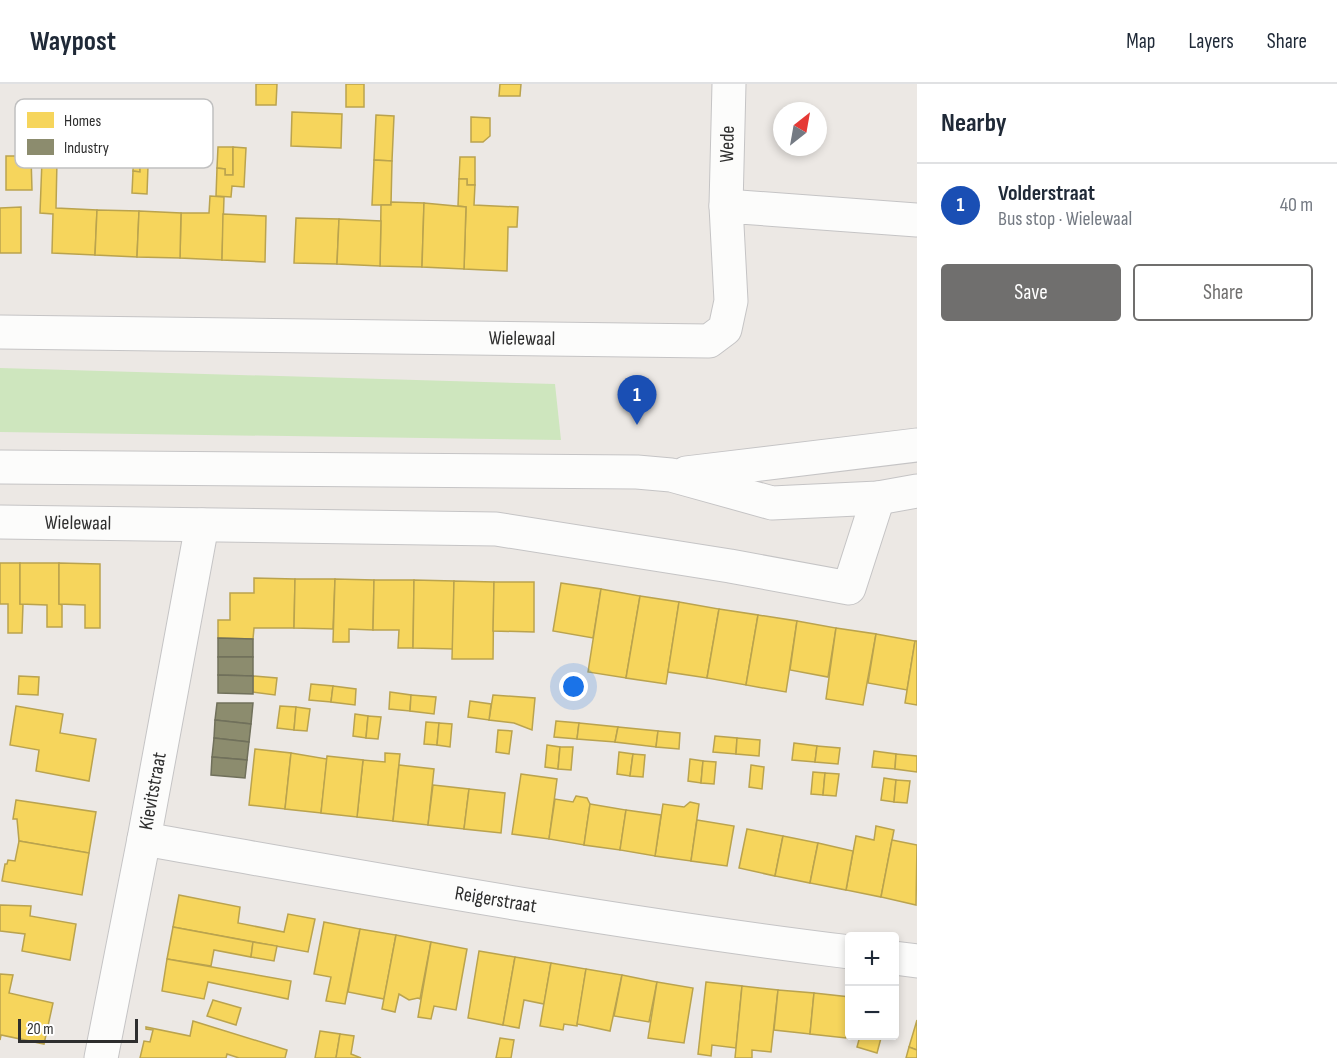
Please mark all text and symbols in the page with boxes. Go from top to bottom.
text: Waypost [30,25,116,58]
text: Map [1126,29,1155,54]
text: Layers [1188,29,1234,54]
text: Share [1267,29,1307,54]
legend [15,99,213,168]
north arrow [773,102,827,156]
text: Nearby [941,108,1007,139]
text: Homes [64,112,101,131]
street label: Wede [715,125,740,163]
text: Industry [64,139,109,158]
text: Volderstraat [998,180,1095,207]
text: 1 [957,193,964,217]
text: 40 m [1280,193,1313,217]
text: Bus stop · Wielewaal [998,207,1132,231]
button: Save [941,264,1121,321]
button: Share [1133,264,1313,321]
street label: Wielewaal [488,326,555,351]
pin: 1 [618,376,656,425]
street label: Wielewaal [45,511,111,536]
your location [559,672,588,701]
street label: Kievitstraat [134,750,172,832]
street label: Reigerstraat [453,881,538,918]
map controls [845,932,899,1040]
button: + [845,932,899,986]
button: − [845,986,899,1040]
scale bar [18,1016,138,1044]
text: 20 m [27,1020,54,1039]

